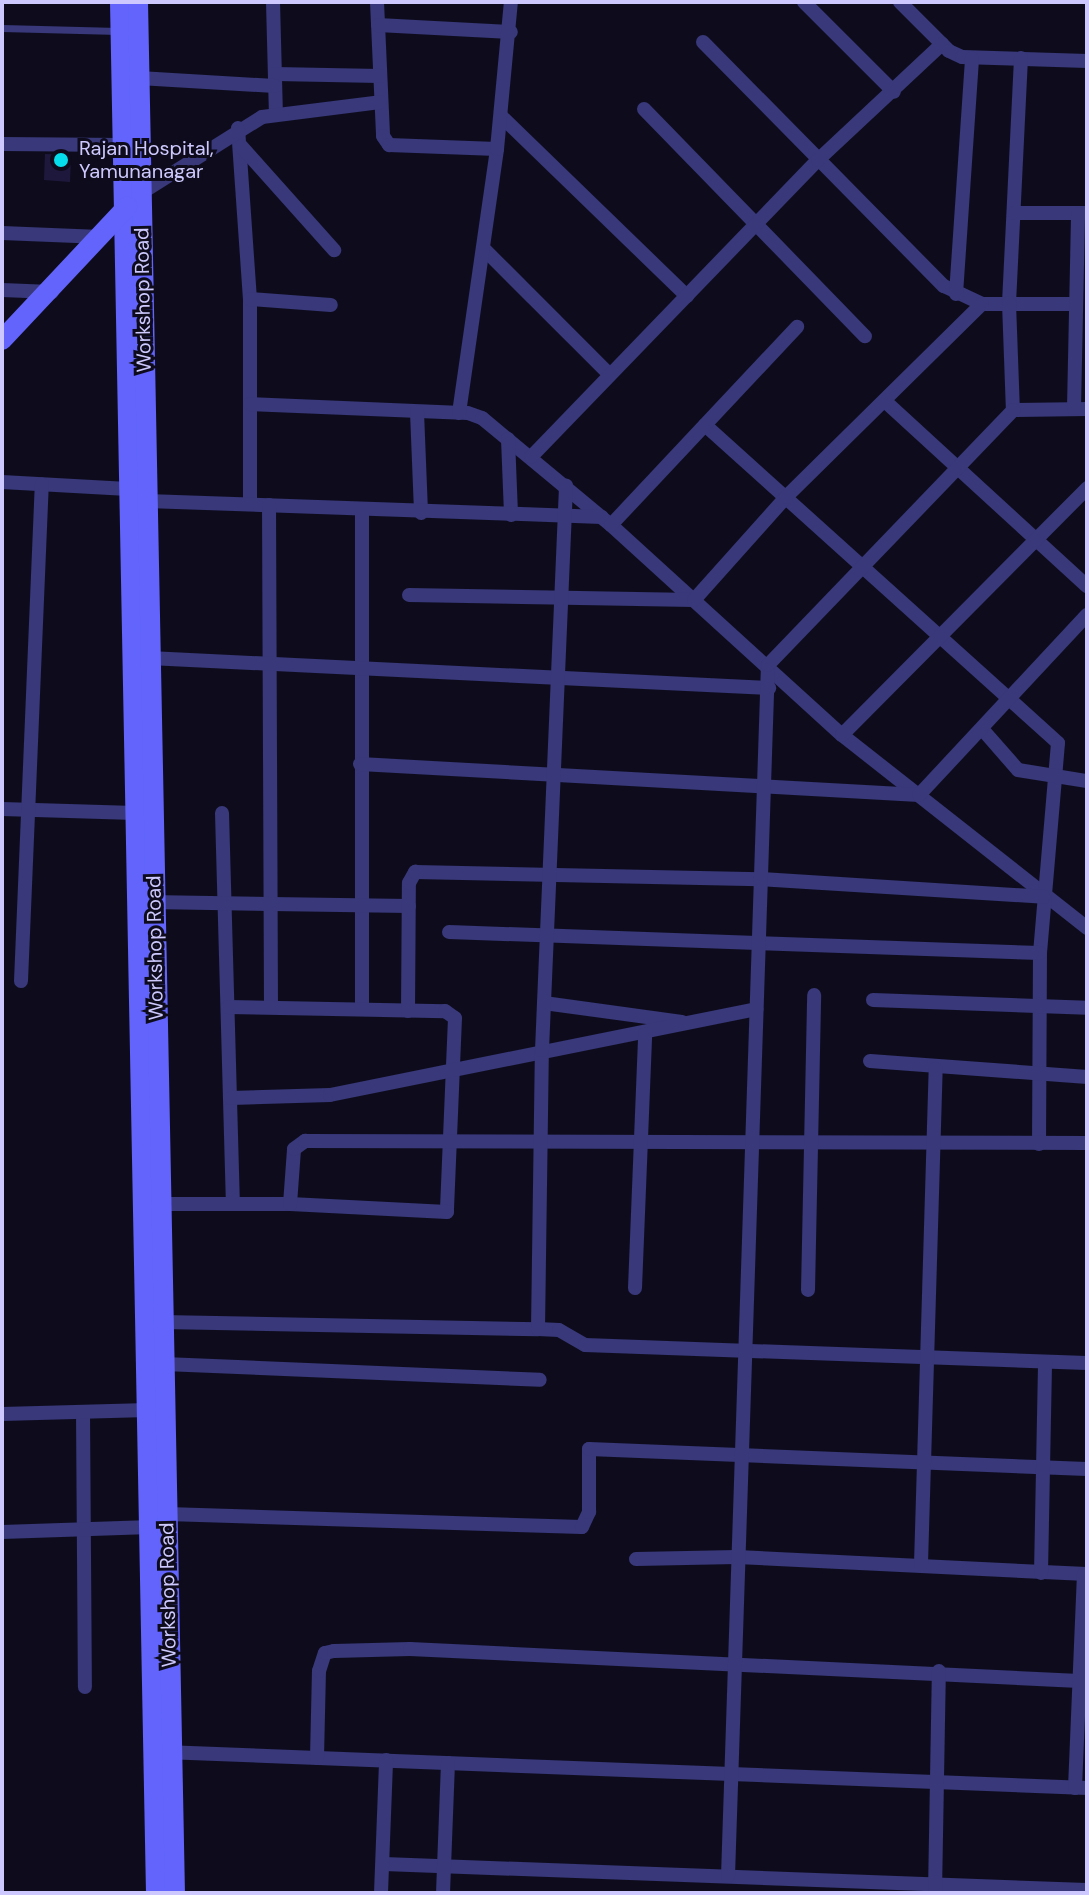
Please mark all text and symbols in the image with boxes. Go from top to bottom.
place label: Rajan Hospital, Yamunanagar [79,136,214,183]
marker: Rajan Hospital, Yamunanagar [50,149,72,171]
street label: Workshop Road [130,227,156,373]
street label: Workshop Road [142,875,168,1021]
street label: Workshop Road [155,1522,181,1668]

